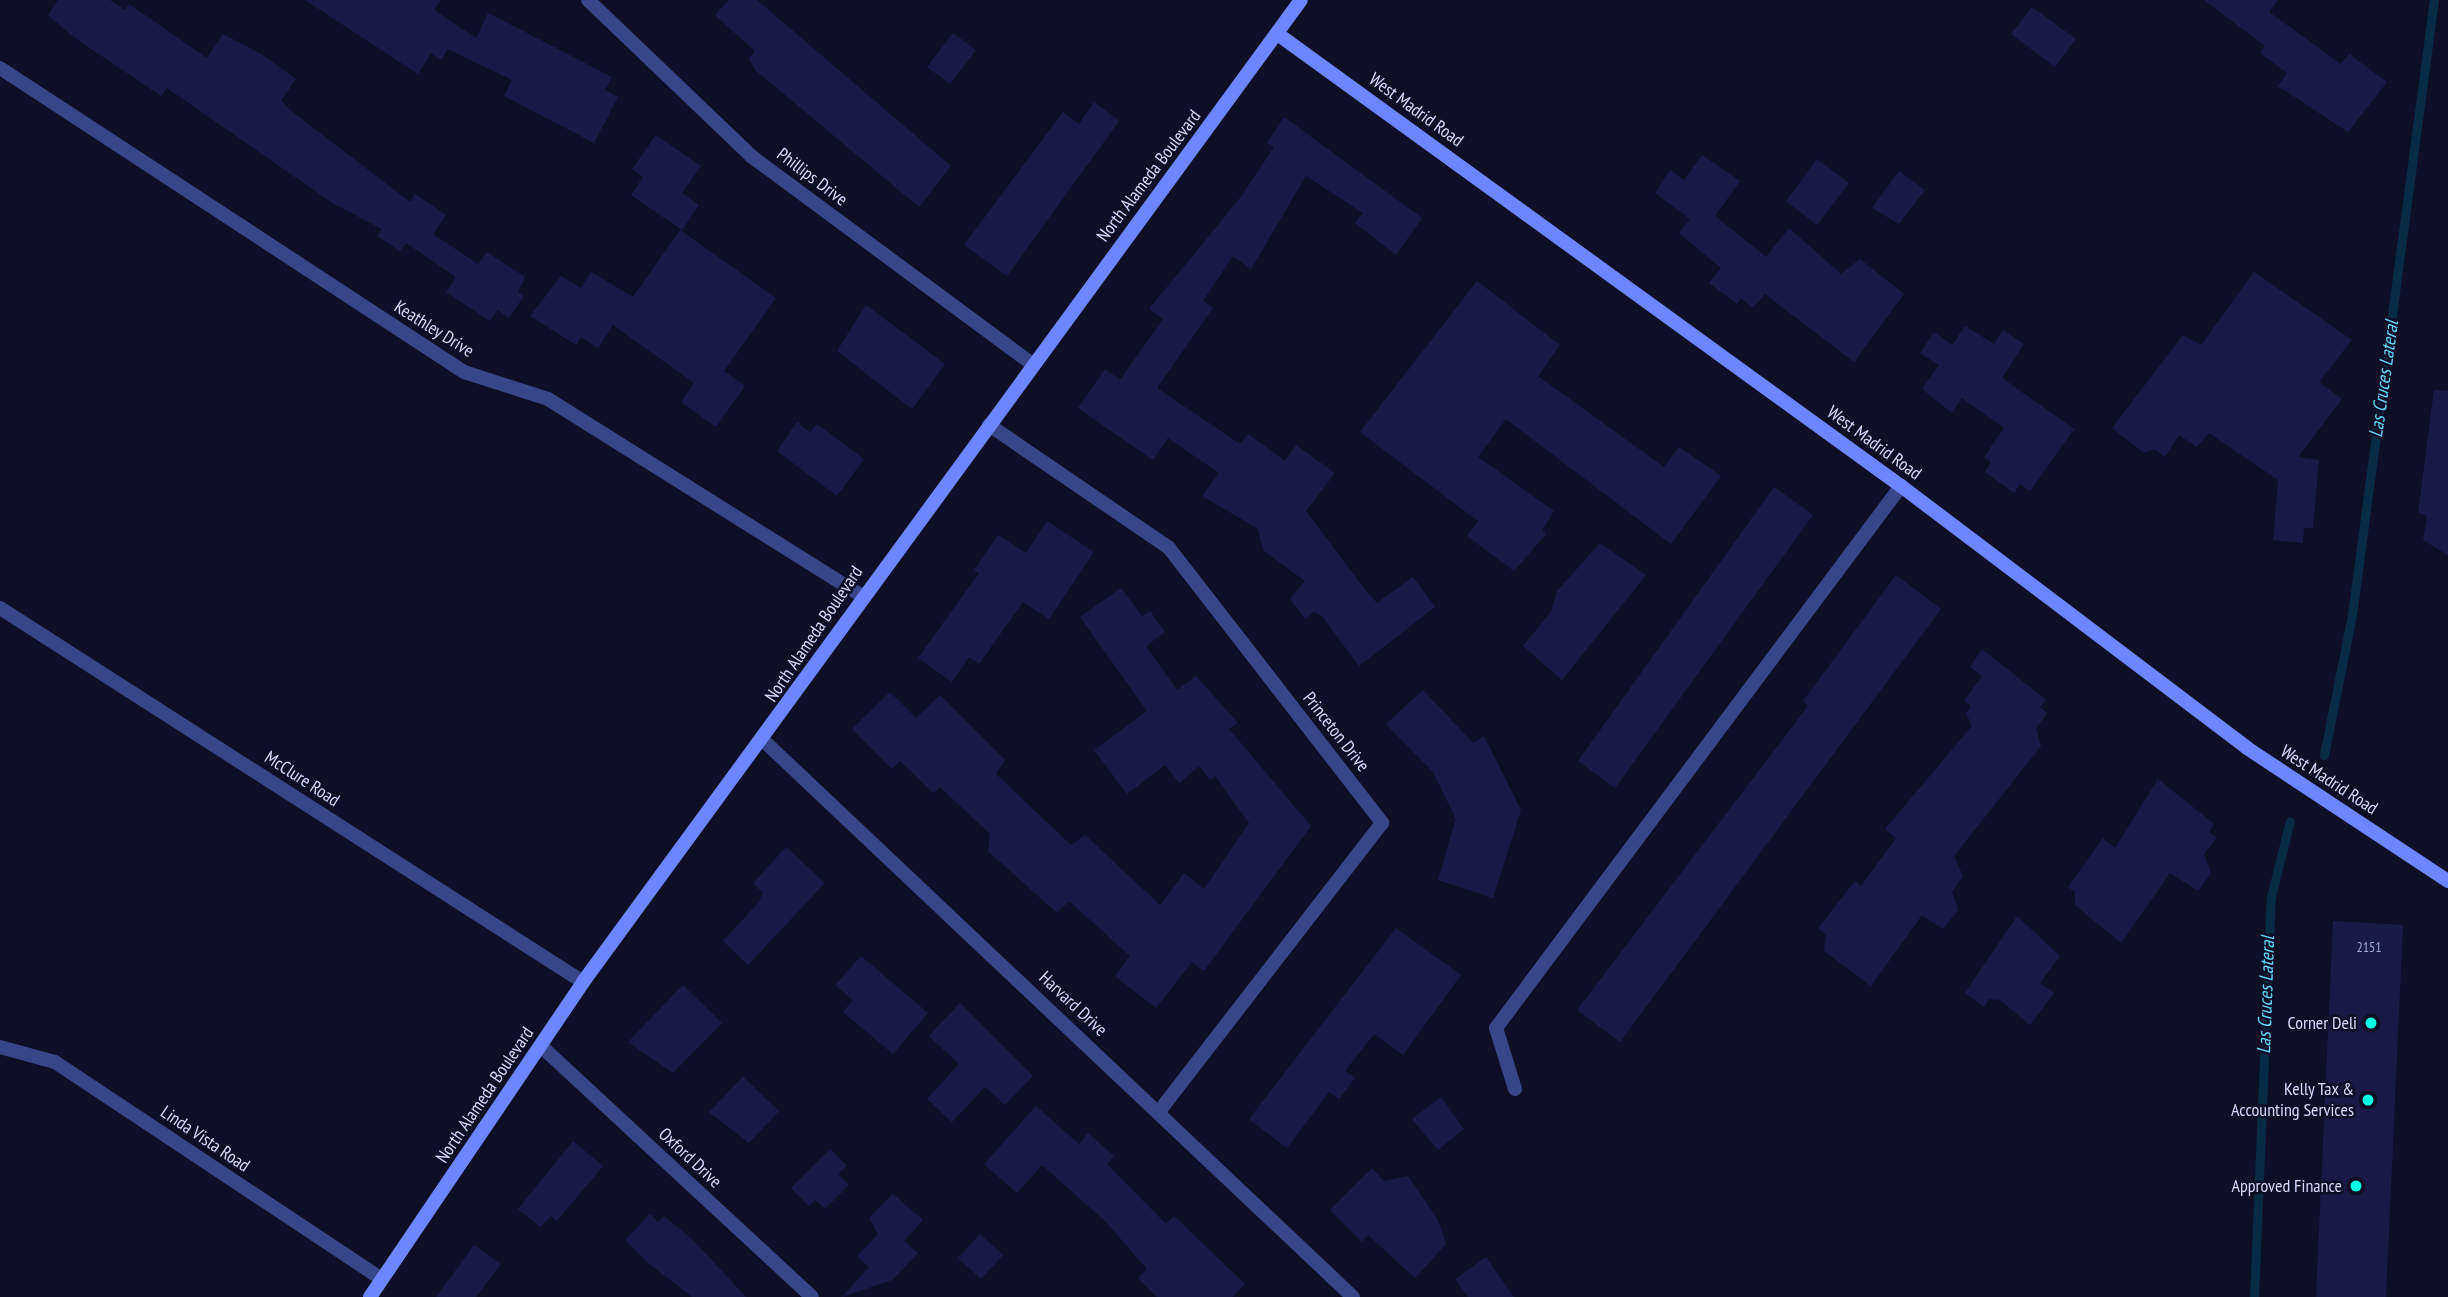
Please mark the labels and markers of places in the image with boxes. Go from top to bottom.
place label: Corner Deli [2287,1012,2357,1034]
marker: Corner Deli [2363,1015,2379,1031]
place label: Kelly Tax & Accounting Services [2231,1079,2354,1122]
marker: Kelly Tax & Accounting Services [2360,1092,2376,1108]
place label: Approved Finance [2231,1175,2342,1197]
marker: Approved Finance [2348,1178,2364,1194]

